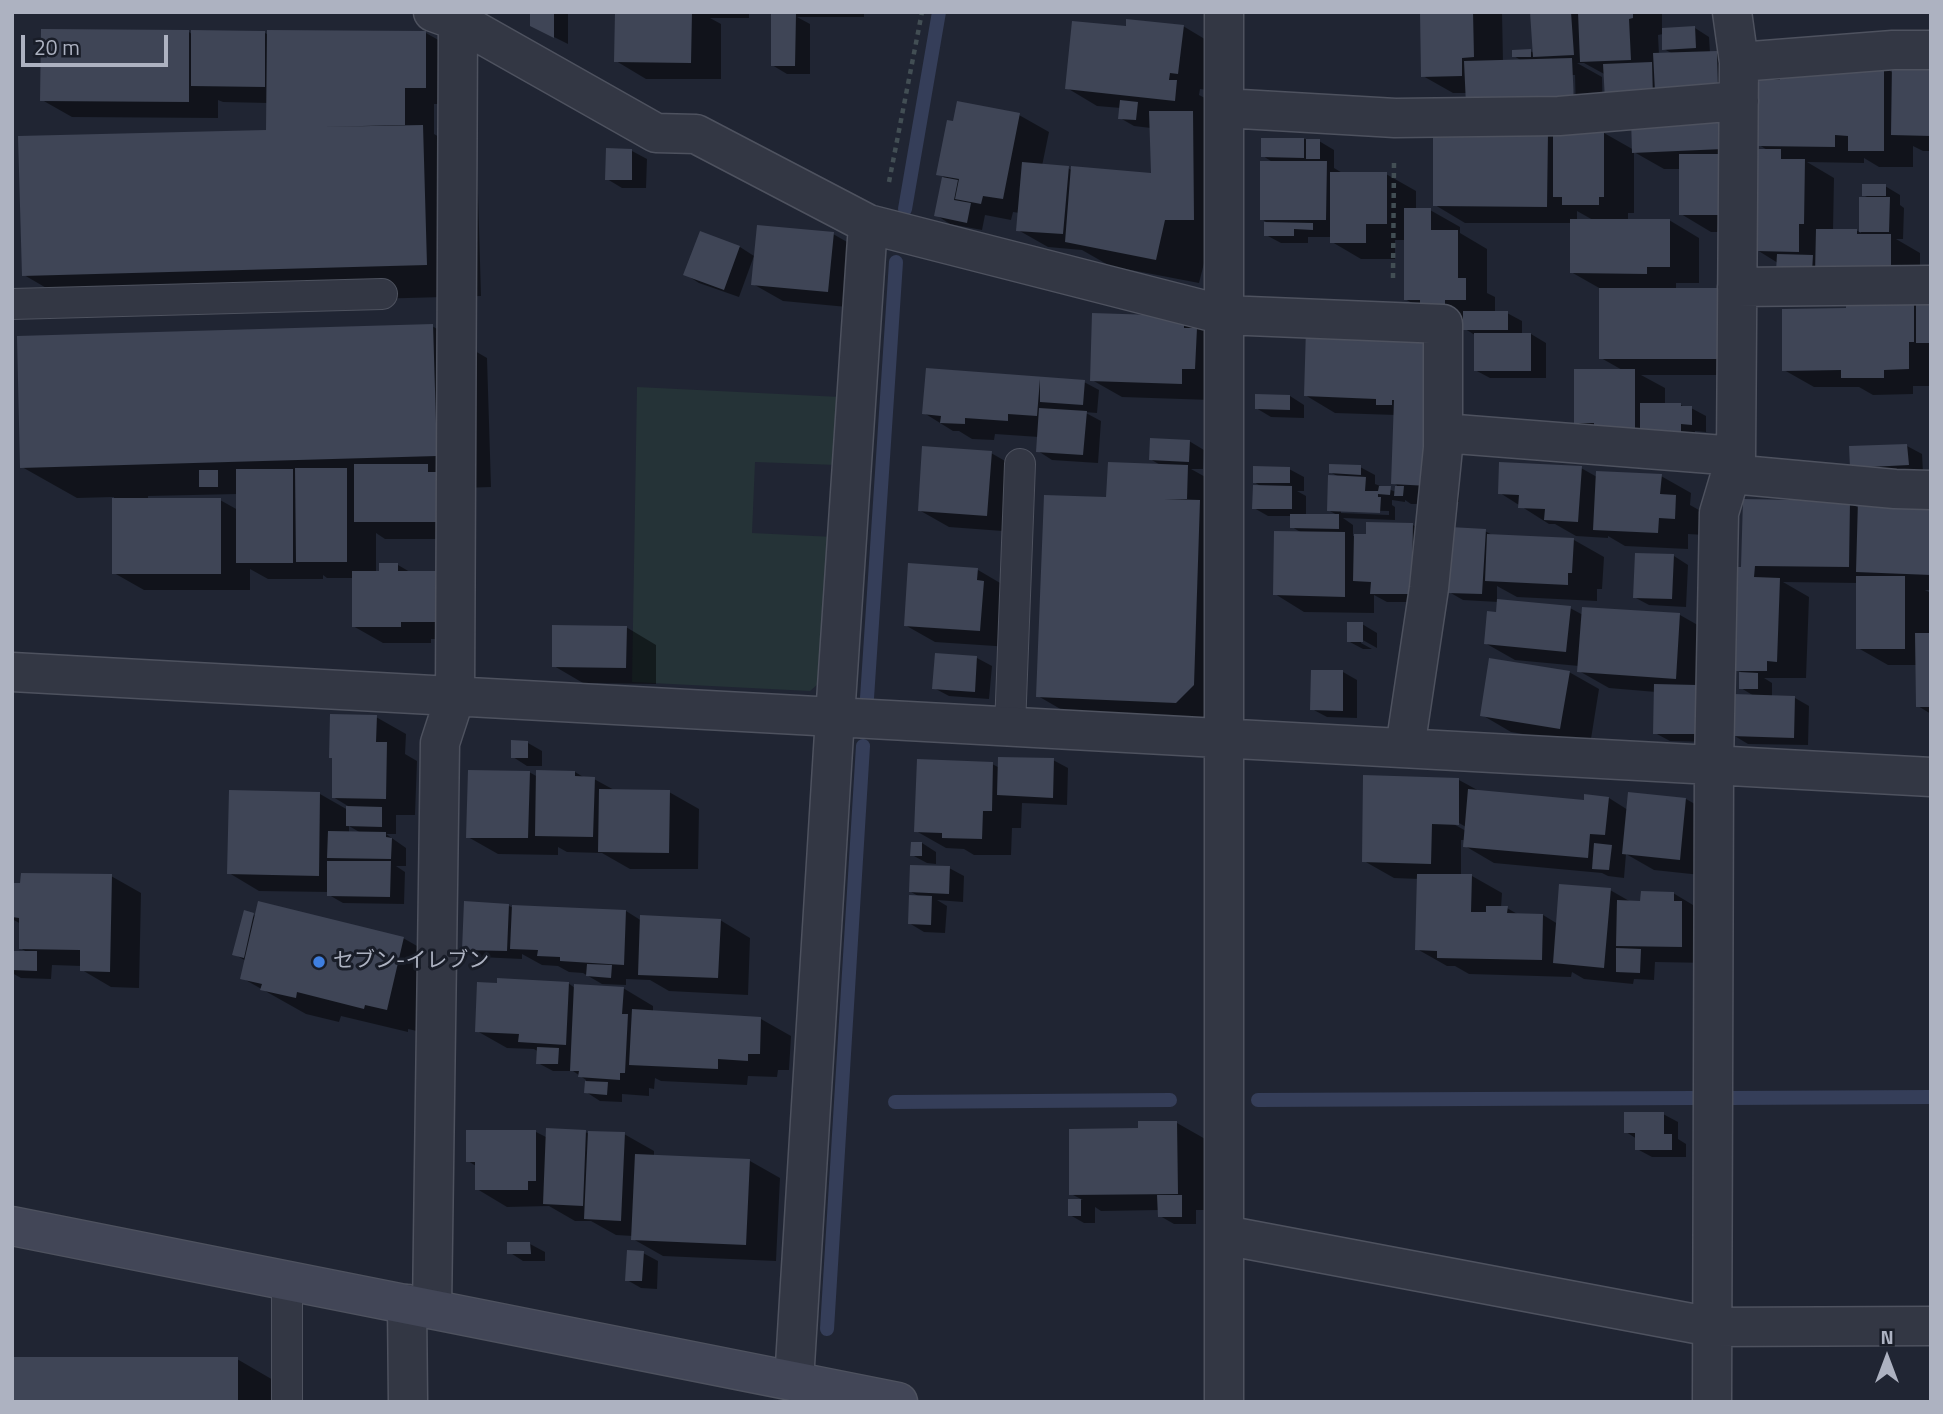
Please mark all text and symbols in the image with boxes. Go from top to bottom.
scale bar [24,21,172,65]
text: 20 m [34,31,80,63]
place label: セブン-イレブン [333,949,489,975]
marker: セブン-イレブン [311,954,327,970]
text: N [1880,1322,1894,1351]
north arrow [1852,1323,1922,1393]

